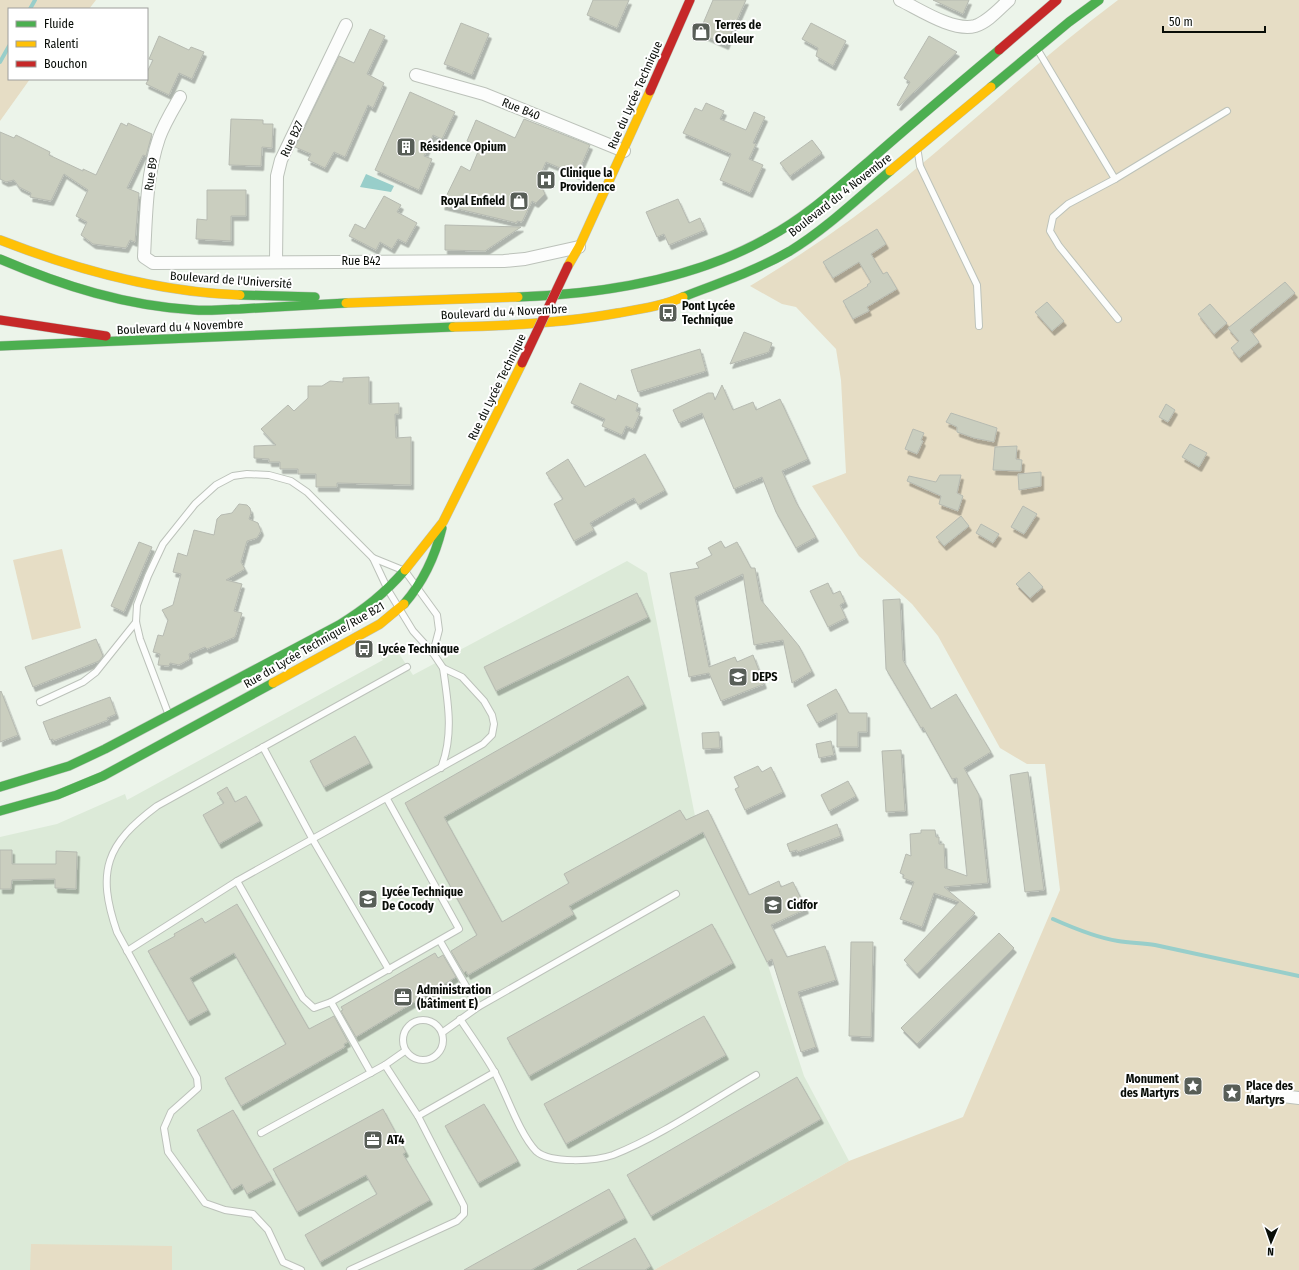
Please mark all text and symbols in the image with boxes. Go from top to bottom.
legend [8,8,148,80]
scale bar [1163,8,1265,34]
text: 50 m [1169,15,1193,29]
text: Fluide [44,17,74,31]
place label: Terres de Couleur [715,18,761,46]
shop icon: Terres de Couleur [690,21,712,43]
text: Ralenti [44,37,79,51]
street label: Rue du Lycée Technique [605,39,665,151]
text: Bouchon [44,57,87,71]
street label: Rue B40 [500,95,542,123]
street label: Rue B27 [278,119,306,159]
building icon: Résidence Opium [395,136,417,158]
place label: Résidence Opium [420,140,506,154]
street label: Boulevard du 4 Novembre [786,150,894,239]
street label: Rue B9 [142,156,160,192]
place label: Clinique la Providence [560,166,615,194]
hospital icon: Clinique la Providence [535,169,557,191]
shop icon: Royal Enfield [508,190,530,212]
place label: Royal Enfield [441,194,505,208]
street label: Rue B42 [342,254,380,268]
street label: Boulevard de l'Université [169,269,293,291]
place label: Pont Lycée Technique [682,299,735,327]
street label: Boulevard du 4 Novembre [440,302,568,322]
bus stop icon: Pont Lycée Technique [657,302,679,324]
street label: Boulevard du 4 Novembre [116,317,244,337]
street label: Rue du Lycée Technique [465,331,529,443]
street label: Rue du Lycée Technique/Rue B21 [241,599,387,691]
bus stop icon: Lycée Technique [353,638,375,660]
place label: Lycée Technique [378,642,459,656]
school or university icon: DEPS [727,666,749,688]
place label: DEPS [752,670,777,684]
place label: Lycée Technique De Cocody [382,885,463,913]
school or university icon: Lycée Technique De Cocody [357,888,379,910]
school or university icon: Cidfor [762,894,784,916]
place label: Cidfor [787,898,818,912]
place label: Administration (bâtiment E) [416,983,491,1011]
office icon: Administration (bâtiment E) [392,986,414,1008]
place label: Monument des Martyrs [1120,1072,1180,1100]
place icon: Monument des Martyrs [1182,1075,1204,1097]
place label: Place des Martyrs [1246,1079,1294,1107]
place icon: Place des Martyrs [1221,1082,1243,1104]
office icon: AT4 [362,1129,384,1151]
place label: AT4 [386,1133,404,1147]
north arrow [1251,1222,1291,1262]
text: N [1267,1245,1274,1258]

